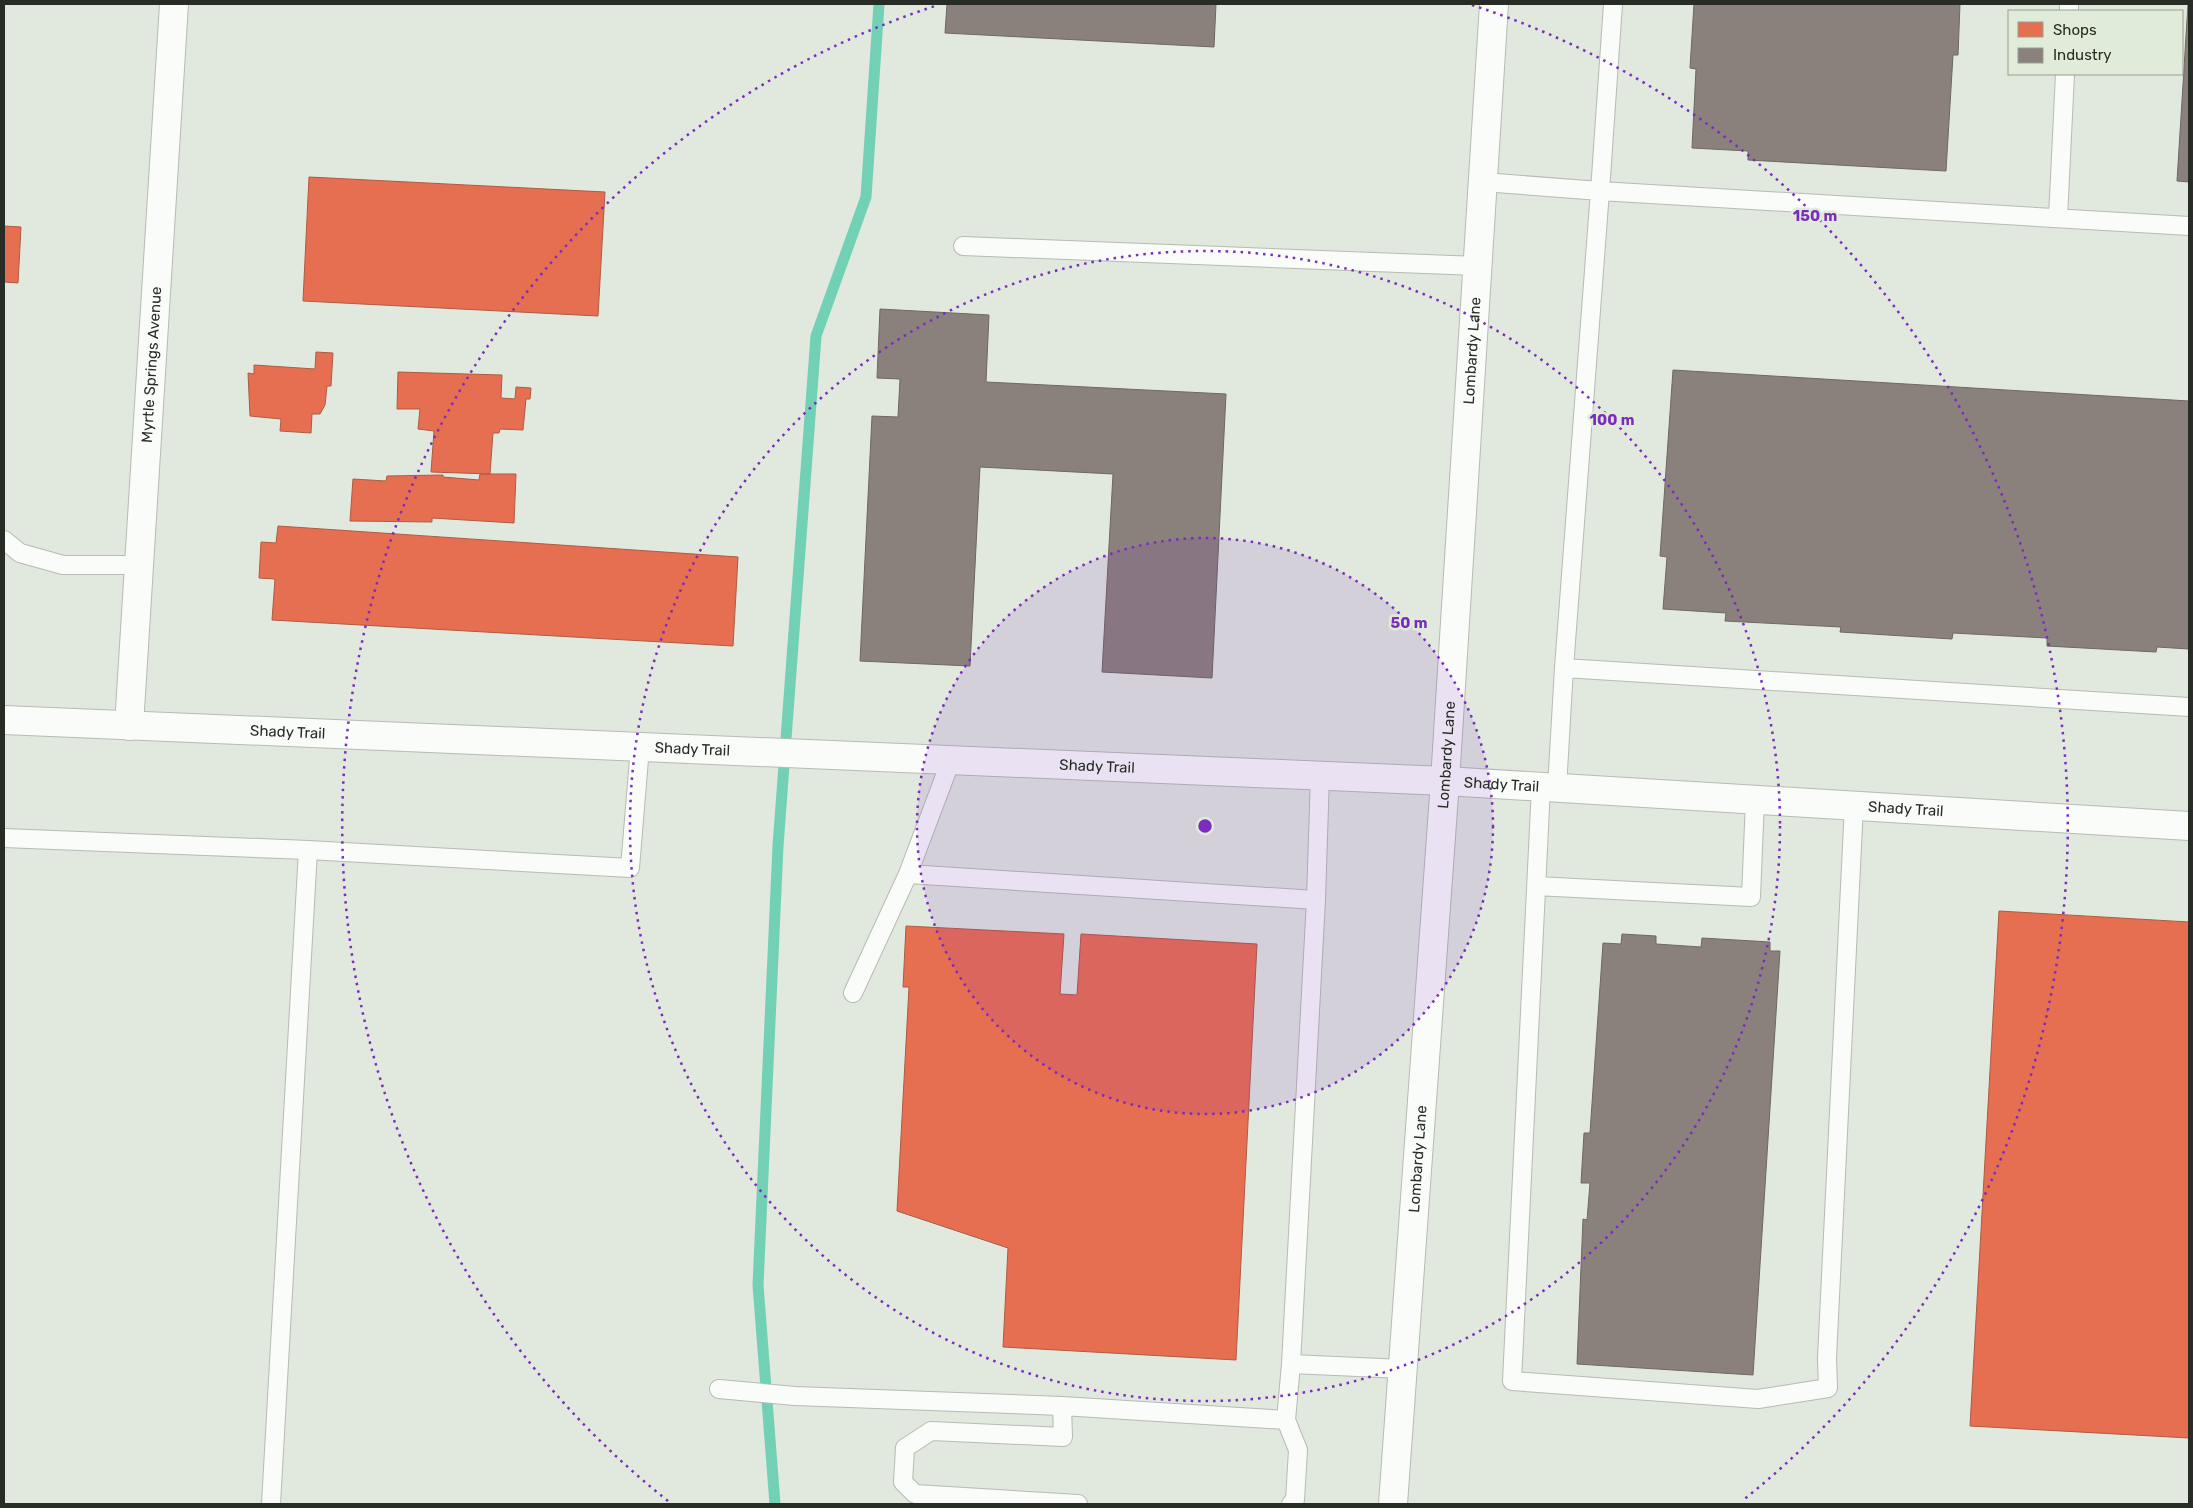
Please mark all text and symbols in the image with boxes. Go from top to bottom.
legend [2008,10,2183,75]
text: Shops [2053,21,2097,39]
text: Industry [2053,46,2112,64]
text: 150 m [1793,207,1837,225]
street label: Myrtle Springs Avenue [138,286,165,443]
street label: Lombardy Lane [1460,296,1485,405]
text: 100 m [1590,411,1634,429]
text: 50 m [1391,614,1427,632]
street label: Lombardy Lane [1434,701,1459,809]
street label: Shady Trail [250,721,326,743]
street label: Shady Trail [654,739,730,760]
street label: Shady Trail [1059,756,1135,777]
street label: Shady Trail [1463,773,1540,796]
street label: Shady Trail [1868,798,1944,820]
centre of rings [1196,817,1214,835]
street label: Lombardy Lane [1405,1104,1431,1213]

